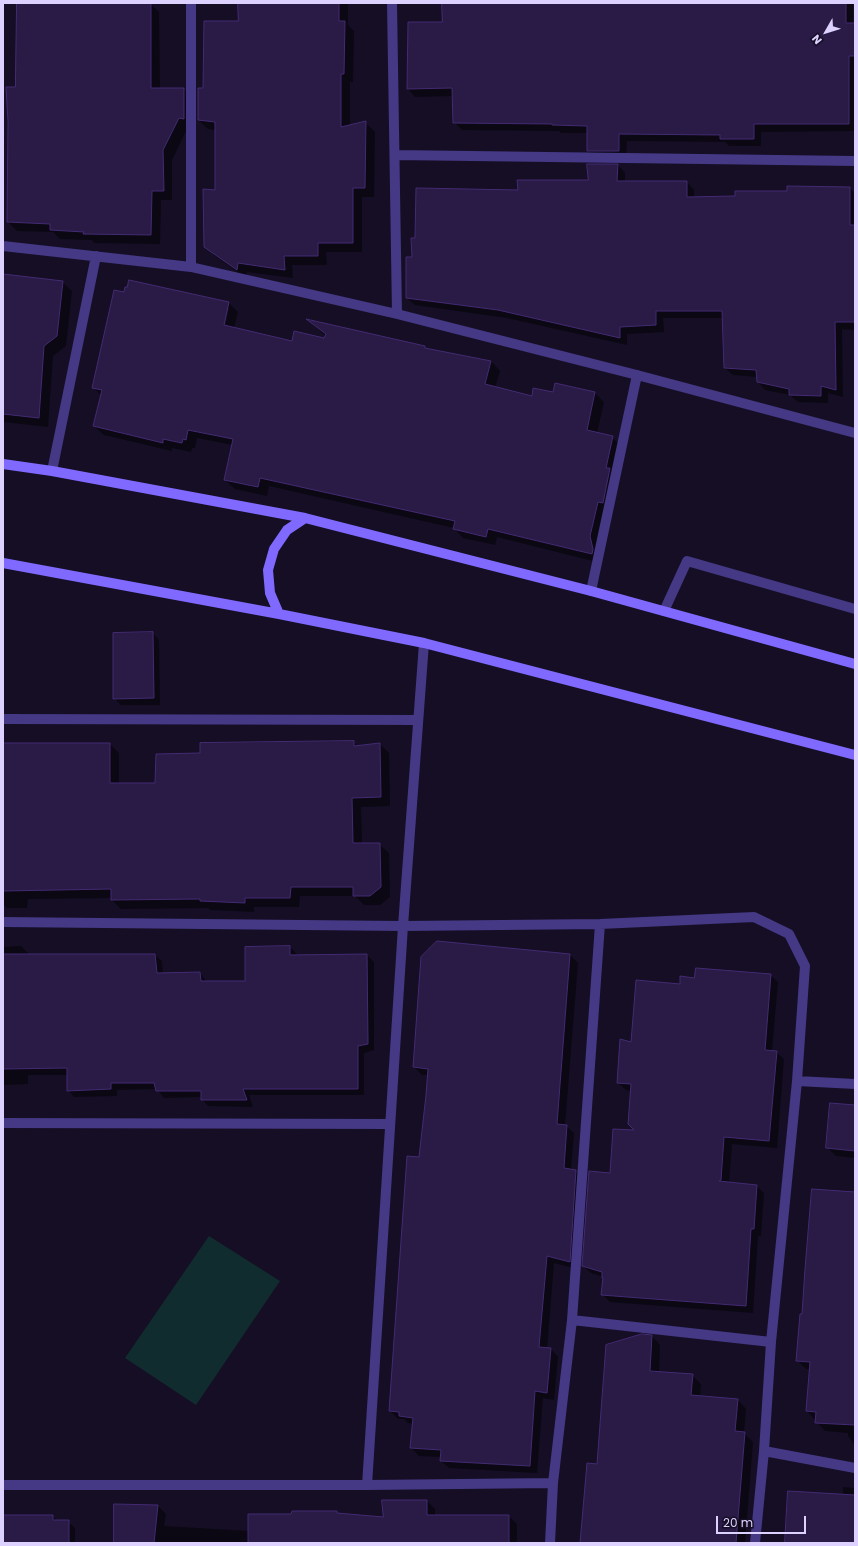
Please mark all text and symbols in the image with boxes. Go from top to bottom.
north arrow [806,12,846,52]
text: N [808,31,825,48]
scale bar [718,1508,808,1534]
text: 20 m [723,1514,753,1531]

